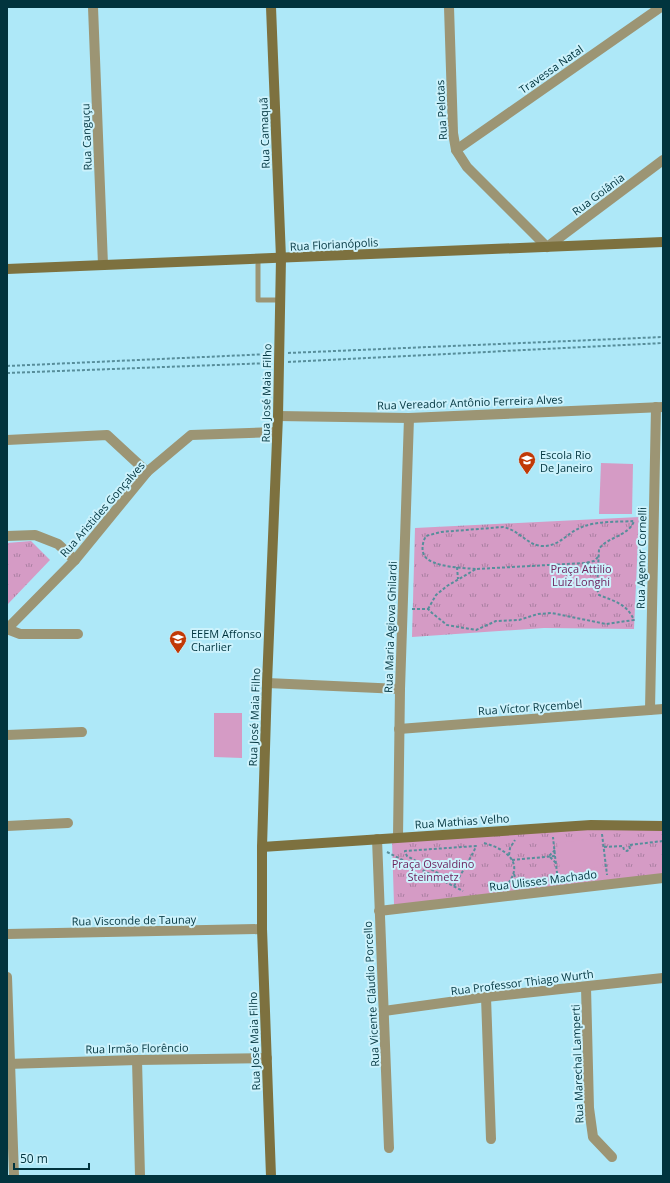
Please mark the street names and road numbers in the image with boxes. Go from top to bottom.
street label: Travessa Natal [516,41,586,97]
street label: Rua Pelotas [432,80,450,140]
street label: Rua Camaquã [255,97,273,169]
street label: Rua Canguçu [77,103,95,171]
street label: Rua Goiânia [569,169,627,219]
street label: Rua Florianópolis [289,234,379,254]
street label: Rua José Maia Filho [258,343,274,442]
street label: Rua Vereador Antônio Ferreira Alves [377,391,563,413]
street label: Rua Aristides Gonçalves [56,458,148,560]
street label: Rua Agenor Cornelli [633,507,649,609]
street label: Rua Maria Agiova Ghilardi [380,561,400,693]
street label: Rua José Maia Filho [245,667,263,767]
street label: Rua Víctor Rycembel [477,696,583,718]
street label: Rua Mathias Velho [414,810,510,832]
street label: Rua Ulisses Machado [488,866,598,894]
street label: Rua Visconde de Taunay [72,911,197,929]
street label: Rua Vicente Cláudio Porcello [360,920,382,1067]
street label: Rua Professor Thiago Wurth [450,966,594,998]
street label: Rua José Maia Filho [245,991,263,1091]
street label: Rua Marechal Lamperti [567,1004,587,1124]
street label: Rua Irmão Florêncio [85,1040,189,1056]

